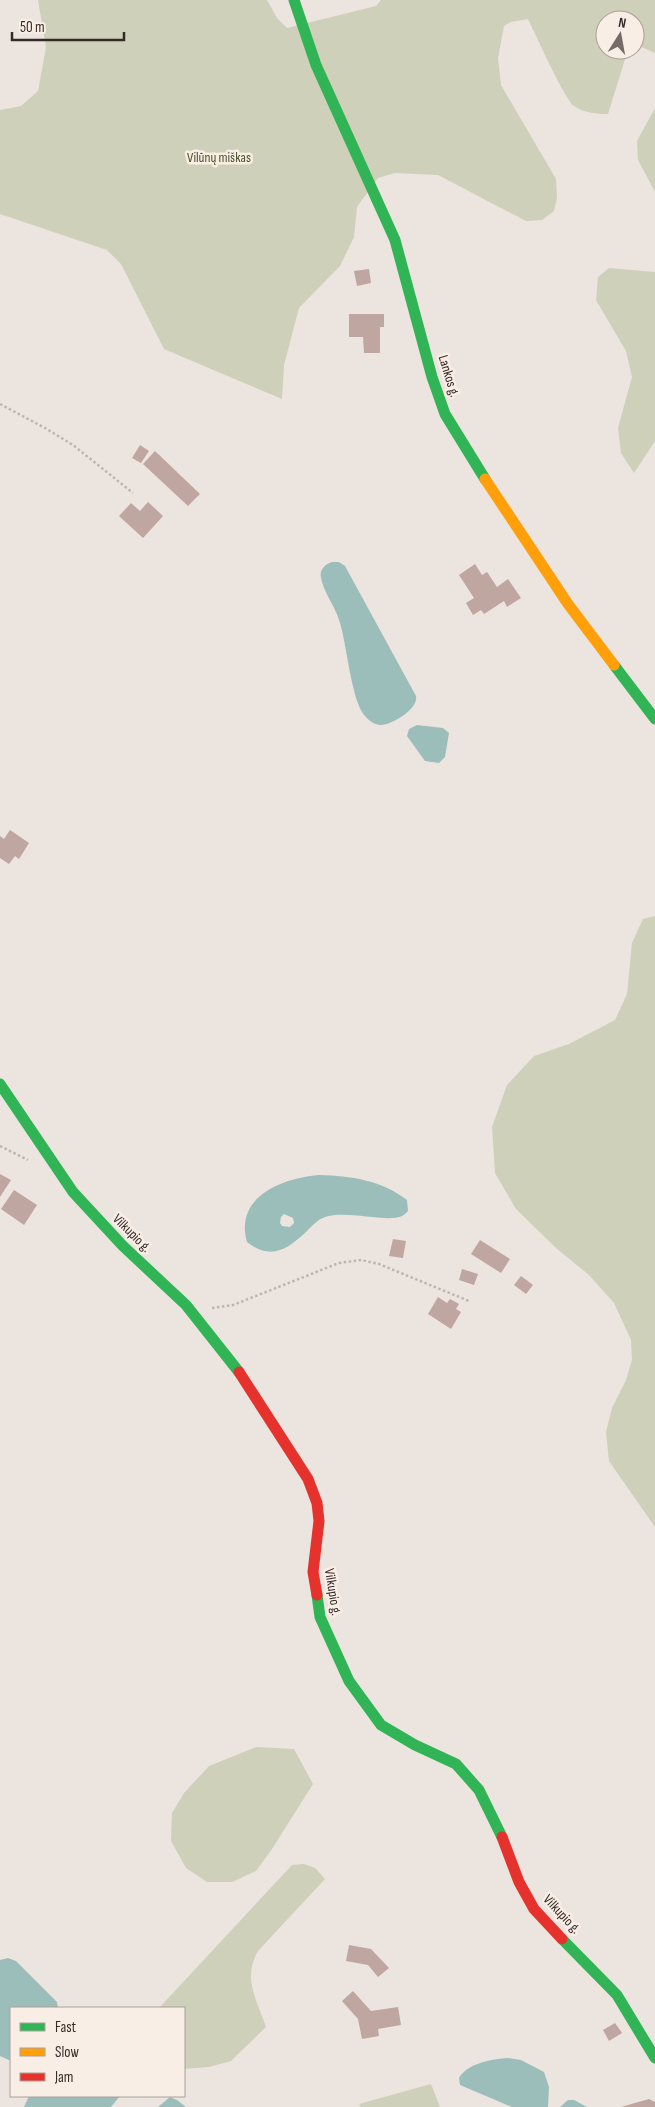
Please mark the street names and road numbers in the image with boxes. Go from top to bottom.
street label: Lankos g. [435,353,463,399]
street label: Vilkupio g. [109,1210,155,1256]
street label: Vilkupio g. [321,1567,345,1617]
street label: Vilkupio g. [540,1891,584,1937]

